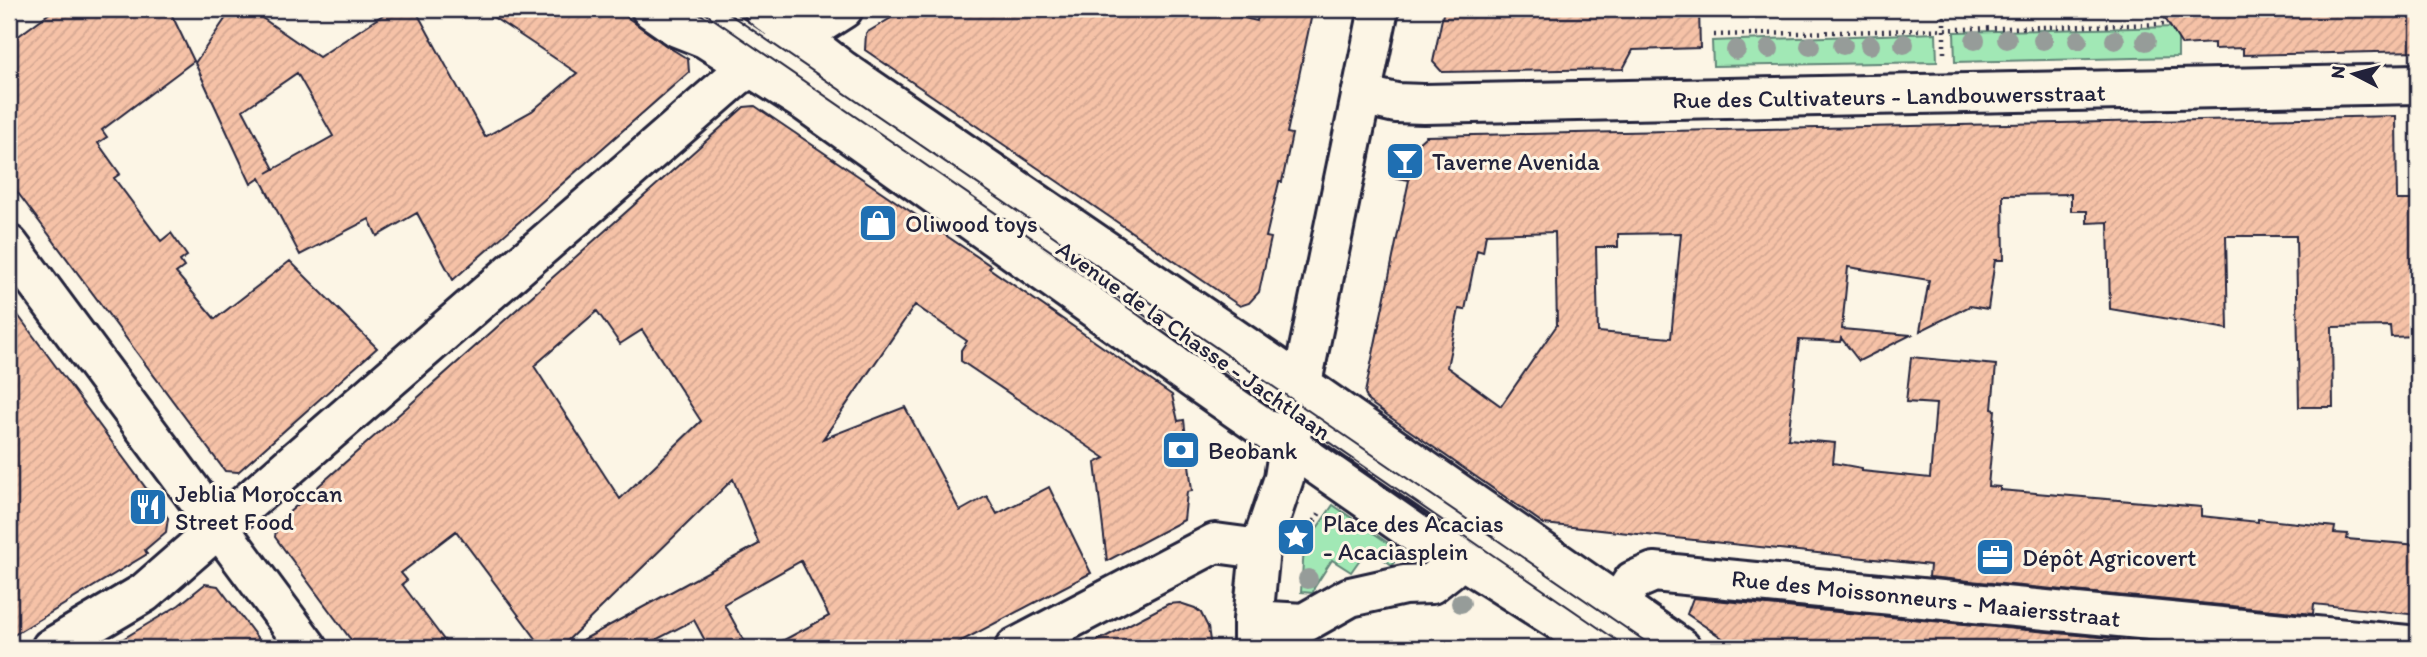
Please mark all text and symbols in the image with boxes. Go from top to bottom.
north arrow [2318,38,2388,108]
text: N [2325,65,2350,80]
street label: Rue des Cultivateurs - Landbouwersstraat [1672,78,2106,114]
bar icon: Taverne Avenida [1384,140,1426,182]
place label: Taverne Avenida [1432,147,1600,176]
shop icon: Oliwood toys [857,202,899,244]
place label: Oliwood toys [905,209,1038,238]
street label: Avenue de la Chasse - Jachtlaan [1051,234,1337,446]
bank icon: Beobank [1160,429,1202,471]
place label: Beobank [1208,436,1298,465]
place label: Jeblia Moroccan Street Food [175,479,343,536]
restaurant icon: Jeblia Moroccan Street Food [127,486,169,528]
place label: Place des Acacias - Acaciasplein [1323,509,1504,566]
place icon: Place des Acacias - Acaciasplein [1275,516,1317,558]
office icon: Dépôt Agricovert [1974,536,2016,578]
place label: Dépôt Agricovert [2022,543,2196,572]
street label: Rue des Moissonneurs - Maaiersstraat [1730,563,2122,633]

